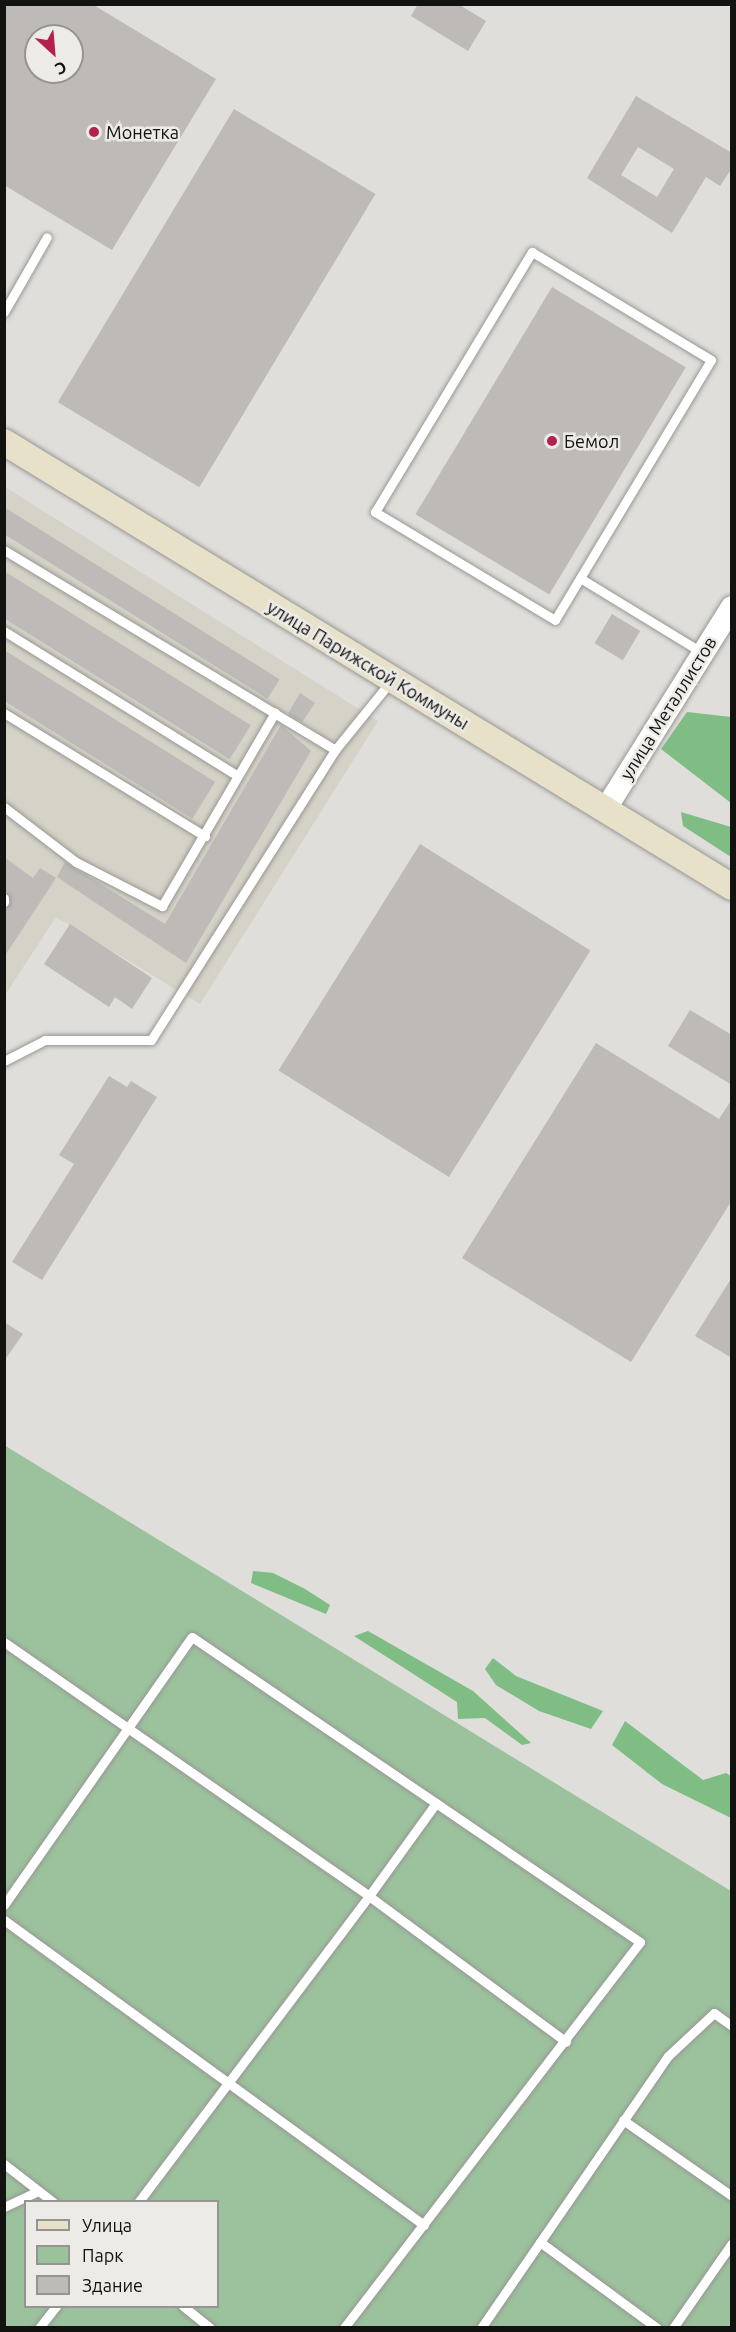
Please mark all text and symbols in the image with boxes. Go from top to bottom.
north arrow [24,24,84,84]
text: С [52,58,70,79]
place label: Монетка [106,121,179,143]
marker: Монетка [87,125,101,139]
place label: Бемол [564,430,619,452]
marker: Бемол [545,434,559,448]
street label: улица Парижской Коммуны [263,596,473,734]
street label: улица Металлистов [615,632,721,784]
legend [24,2200,219,2308]
text: Улица [82,2215,132,2235]
text: Парк [82,2245,123,2265]
text: Здание [82,2275,143,2295]

